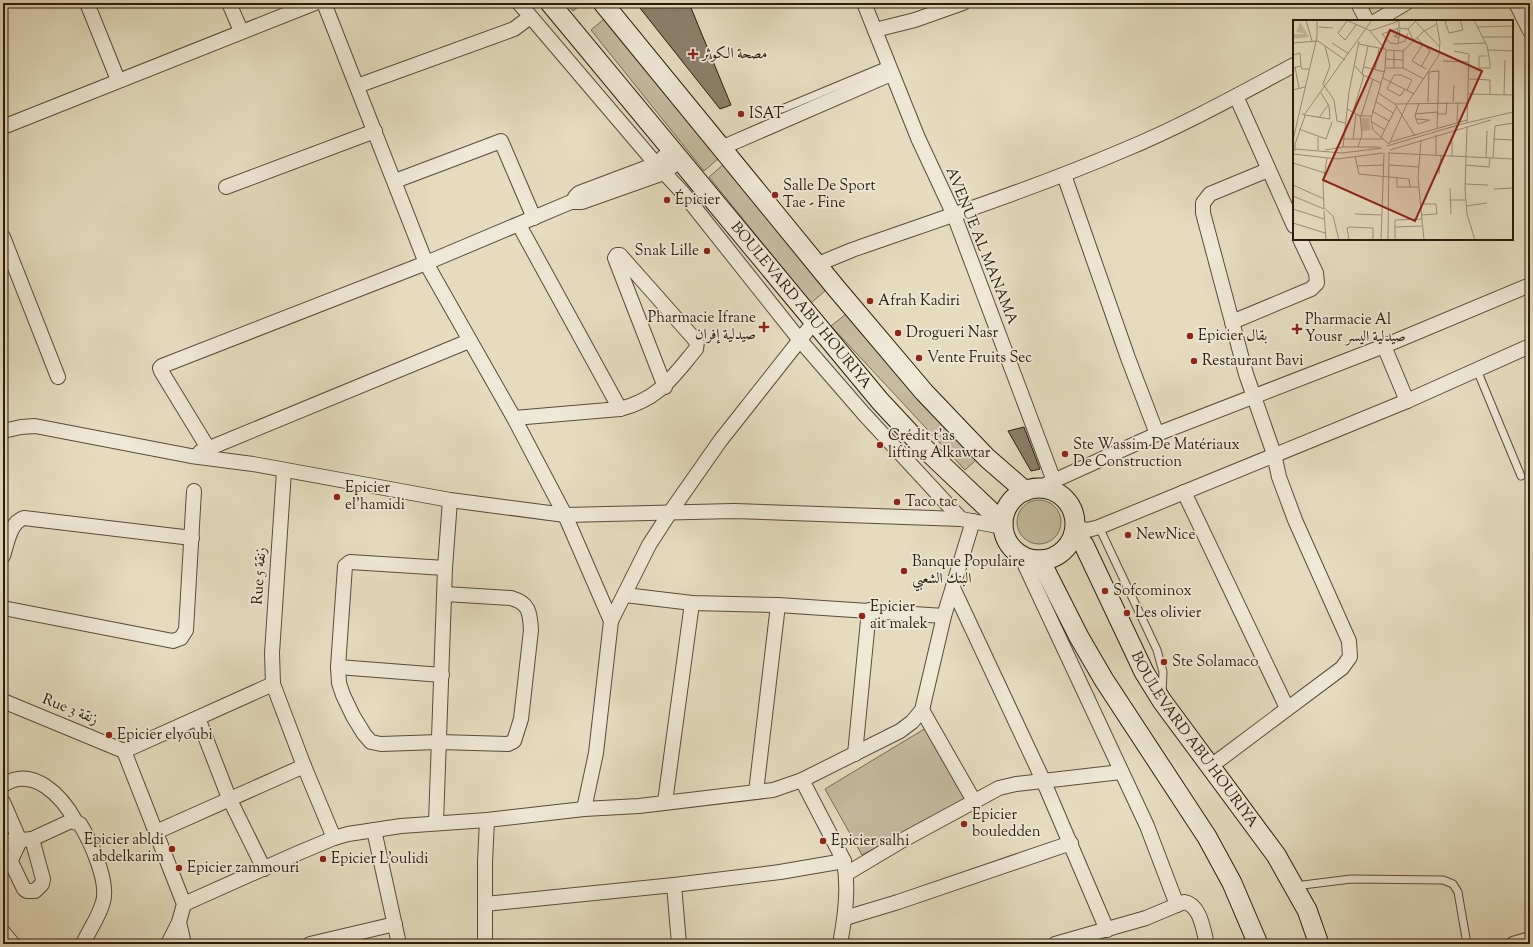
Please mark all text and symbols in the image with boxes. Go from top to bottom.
inset map [1293,20,1513,240]
place label: مصحة الكوثر [700,44,767,65]
marker: مصحة الكوثر [687,48,699,60]
place label: ISAT [749,104,784,125]
marker: ISAT [736,109,746,119]
street label: AVENUE AL MANAMA [940,164,1022,328]
place label: Salle De Sport Tae - Fine [783,176,876,214]
place label: Épicier [675,189,721,211]
marker: Salle De Sport Tae - Fine [770,190,780,200]
marker: Épicier [662,195,672,205]
street label: BOULEVARD ABU HOURIYA [725,218,876,393]
place label: Snak Lille [634,241,699,262]
marker: Snak Lille [702,246,712,256]
place label: Afrah Kadiri [878,291,960,312]
marker: Afrah Kadiri [865,296,875,306]
place label: Pharmacie Ifrane صيدلية إفران [648,308,756,346]
place label: Pharmacie Al Yousr صيدلية اليسر [1305,310,1406,348]
marker: Pharmacie Ifrane صيدلية إفران [759,322,769,332]
place label: Drogueri Nasr [906,323,998,344]
marker: Pharmacie Al Yousr صيدلية اليسر [1292,324,1302,334]
place label: Epicier بقال [1198,326,1268,347]
marker: Drogueri Nasr [893,328,903,338]
marker: Epicier بقال [1185,331,1195,341]
place label: Vente Fruits Sec [927,348,1032,369]
place label: Restaurant Bavi [1202,351,1304,372]
marker: Vente Fruits Sec [914,353,924,363]
marker: Restaurant Bavi [1189,356,1199,366]
place label: Crédit t'as lifting Alkawtar [888,426,991,464]
place label: Ste Wassim De Matériaux De Construction [1073,435,1240,473]
marker: Crédit t'as lifting Alkawtar [875,440,885,450]
marker: Ste Wassim De Matériaux De Construction [1060,449,1070,459]
place label: Epicier el'hamidi [345,478,405,516]
marker: Epicier el'hamidi [332,492,342,502]
place label: Taco tac [905,492,958,513]
marker: Taco tac [892,497,902,507]
place label: NewNice [1136,525,1195,546]
marker: NewNice [1123,530,1133,540]
street label: Rue 5 زنقة [248,546,272,606]
place label: Banque Populaire البنك الشعبي [912,552,1025,592]
marker: Banque Populaire البنك الشعبي [899,566,909,576]
place label: Sofcominox [1113,581,1192,602]
marker: Sofcominox [1100,586,1110,596]
place label: Epicier ait malek [870,597,928,635]
place label: Les olivier [1135,603,1202,624]
marker: Les olivier [1122,608,1132,618]
marker: Epicier ait malek [857,611,867,621]
street label: BOULEVARD ABU HOURIYA [1125,648,1263,832]
place label: Ste Solamaco [1172,652,1259,673]
marker: Ste Solamaco [1159,657,1169,667]
street label: Rue 3 زنقة [39,689,101,731]
place label: Epicier elyoubi [117,725,213,746]
marker: Epicier elyoubi [104,730,114,740]
place label: Epicier bouledden [972,805,1041,843]
marker: Epicier bouledden [959,819,969,829]
place label: Epicier abldi abdelkarim [84,830,165,868]
place label: Epicier salhi [831,831,909,852]
marker: Epicier salhi [818,836,828,846]
marker: Epicier abldi abdelkarim [167,844,177,854]
place label: Epicier L'oulidi [331,849,429,870]
marker: Epicier L'oulidi [318,854,328,864]
place label: Epicier zammouri [187,858,299,879]
marker: Epicier zammouri [174,863,184,873]

